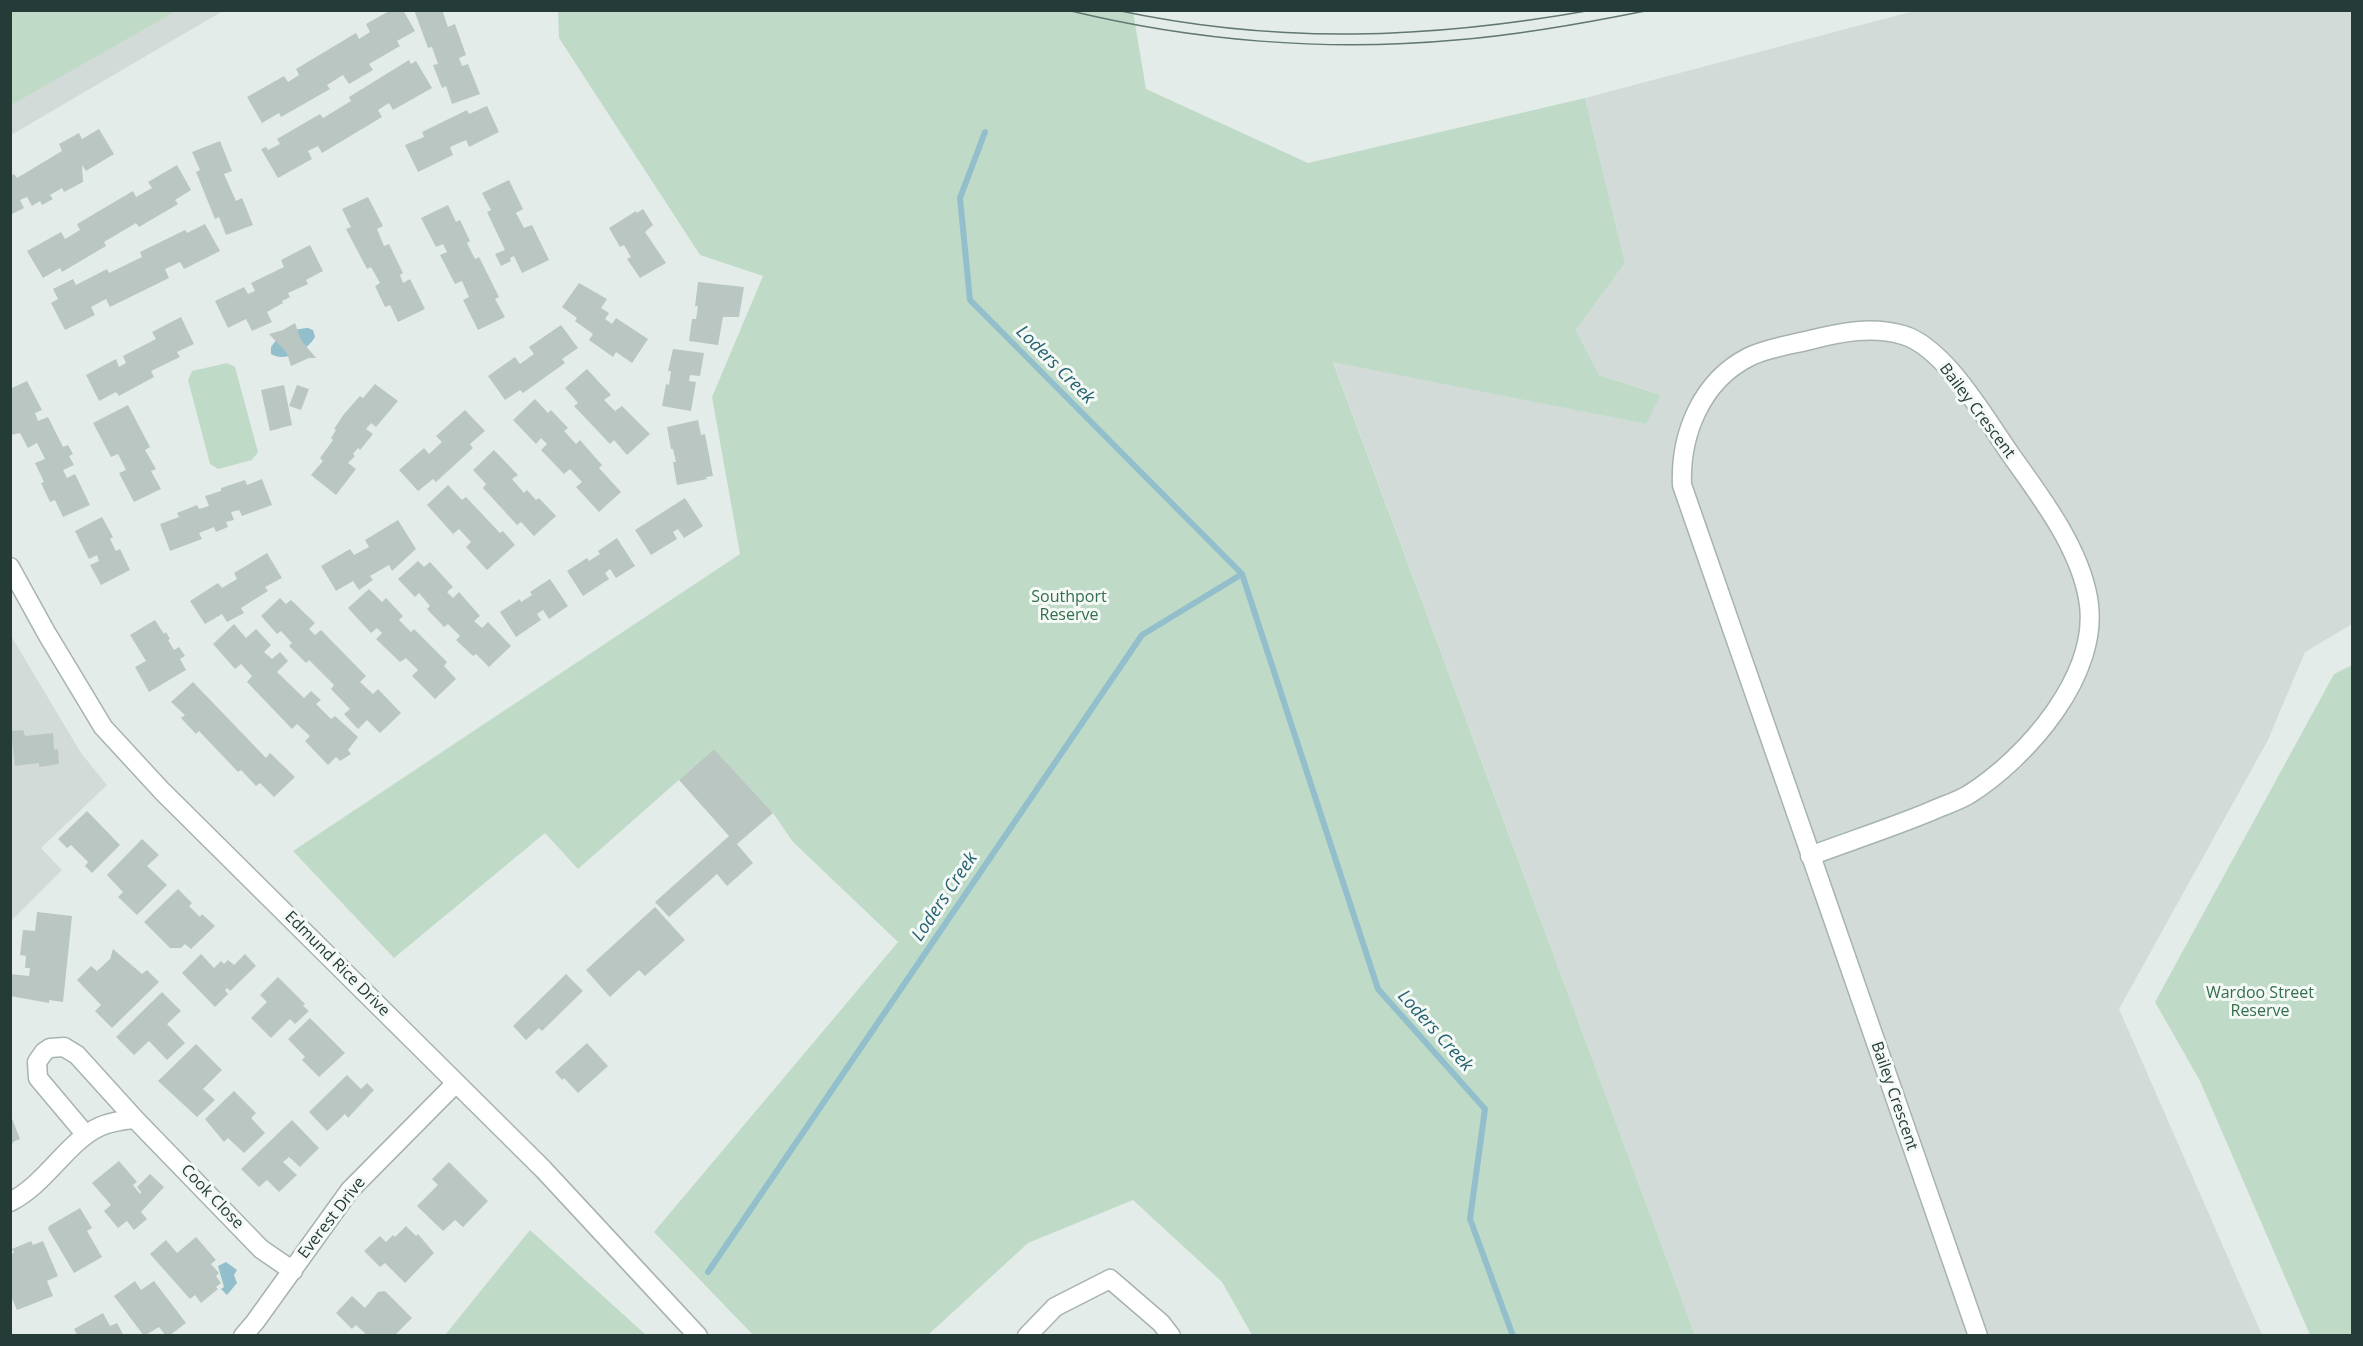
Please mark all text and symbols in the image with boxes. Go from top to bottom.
water label: Loders Creek [1011,321,1099,409]
street label: Bailey Crescent [1935,360,2019,462]
park label: Southport Reserve [1031,587,1107,625]
water label: Loders Creek [908,849,982,945]
street label: Edmund Rice Drive [280,907,394,1021]
park label: Wardoo Street Reserve [2206,983,2314,1021]
water label: Loders Creek [1393,986,1477,1076]
street label: Bailey Crescent [1866,1039,1922,1153]
street label: Cook Close [177,1161,247,1233]
street label: Everest Drive [294,1173,370,1263]

